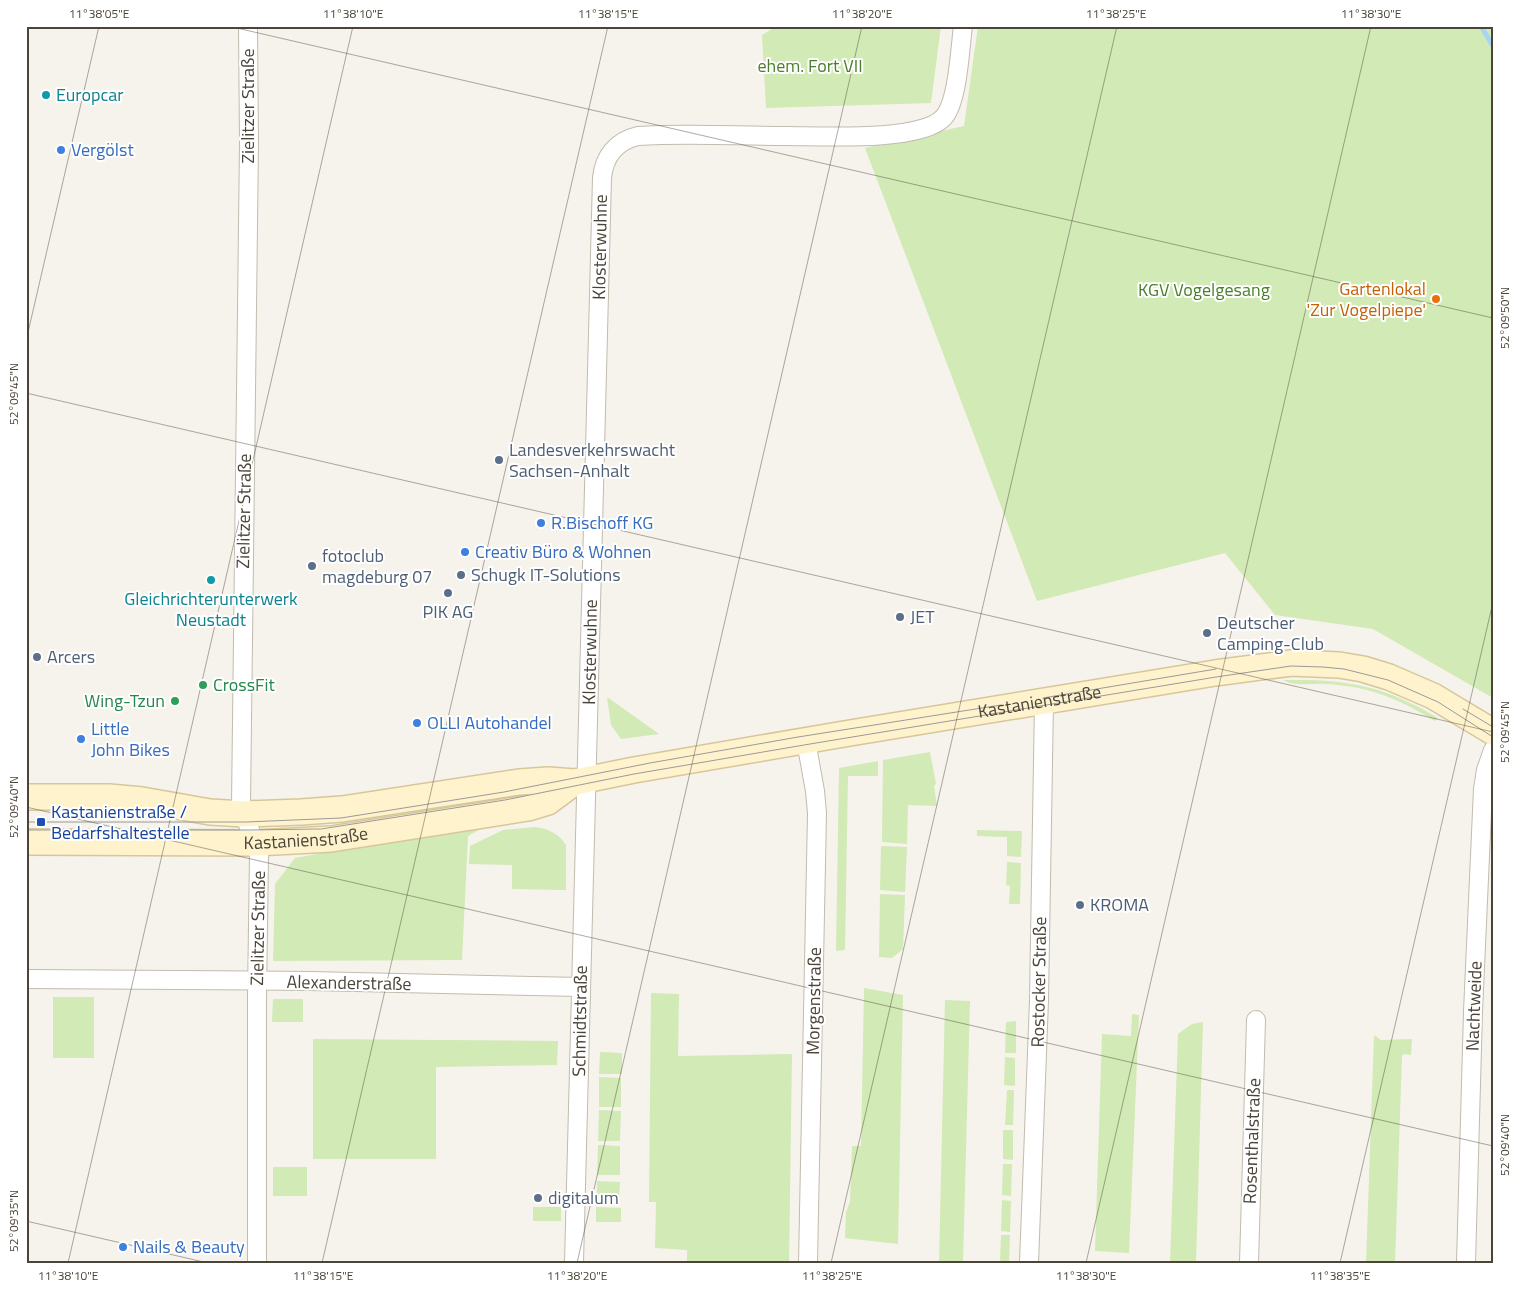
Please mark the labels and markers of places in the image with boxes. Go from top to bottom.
place label: Europcar [56,81,124,108]
marker: Europcar [40,89,52,101]
place label: Vergölst [71,136,134,163]
marker: Vergölst [55,144,67,156]
place label: Gartenlokal 'Zur Vogelpiepe' [1307,275,1426,323]
marker: Gartenlokal 'Zur Vogelpiepe' [1430,293,1442,305]
place label: Landesverkehrswacht Sachsen-Anhalt [509,436,676,484]
marker: Landesverkehrswacht Sachsen-Anhalt [493,454,505,466]
place label: R.Bischoff KG [551,509,653,536]
marker: R.Bischoff KG [535,517,547,529]
place label: Creativ Büro & Wohnen [475,538,651,565]
place label: fotoclub magdeburg 07 [322,542,432,590]
marker: Creativ Büro & Wohnen [459,546,471,558]
marker: fotoclub magdeburg 07 [306,560,318,572]
place label: Schugk IT-Solutions [471,561,621,588]
marker: Schugk IT-Solutions [455,569,467,581]
marker: Gleichrichterunterwerk Neustadt [205,574,217,586]
place label: Gleichrichterunterwerk Neustadt [124,585,298,633]
marker: PIK AG [442,587,454,599]
place label: PIK AG [423,598,473,625]
place label: JET [910,603,935,630]
place label: Deutscher Camping-Club [1217,609,1324,657]
marker: JET [894,611,906,623]
marker: Deutscher Camping-Club [1201,627,1213,639]
place label: Arcers [47,643,95,670]
marker: Arcers [31,651,43,663]
place label: CrossFit [213,671,275,698]
marker: CrossFit [197,679,209,691]
place label: Wing-Tzun [84,687,165,714]
marker: Wing-Tzun [169,695,181,707]
place label: OLLI Autohandel [427,709,552,736]
place label: Little John Bikes [91,715,170,763]
marker: OLLI Autohandel [411,717,423,729]
marker: Little John Bikes [75,733,87,745]
place label: Kastanienstraße / Bedarfshaltestelle [51,798,190,846]
marker: Kastanienstraße / Bedarfshaltestelle [35,816,47,828]
place label: KROMA [1090,891,1149,918]
marker: KROMA [1074,899,1086,911]
place label: digitalum [548,1184,619,1211]
marker: digitalum [532,1192,544,1204]
place label: Nails & Beauty [133,1233,245,1260]
marker: Nails & Beauty [117,1241,129,1253]

